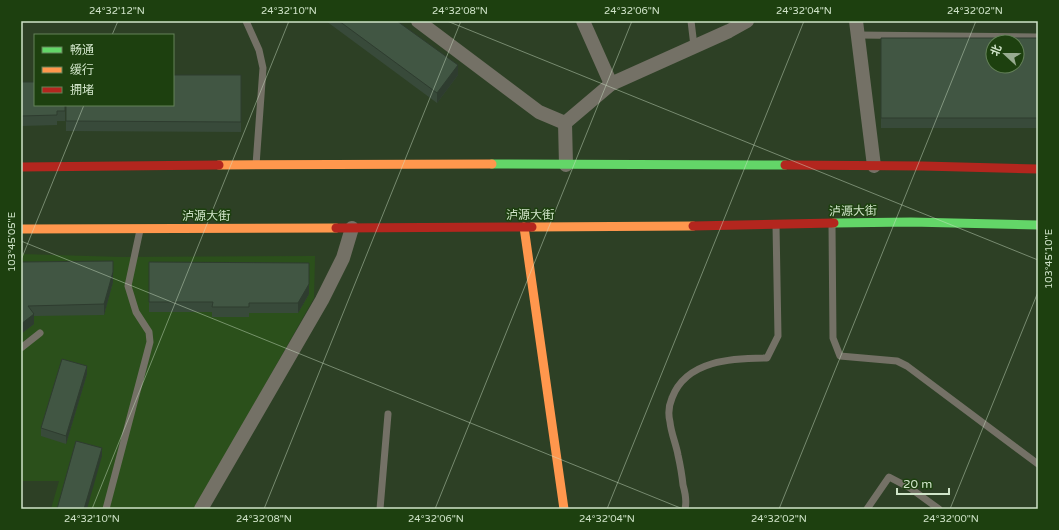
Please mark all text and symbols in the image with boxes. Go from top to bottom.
text: 24°32'12"N [89,5,145,17]
text: 24°32'10"N [261,5,317,17]
text: 24°32'08"N [432,5,488,17]
text: 24°32'06"N [604,5,660,17]
text: 24°32'04"N [776,5,832,17]
text: 24°32'02"N [947,5,1003,17]
legend [34,34,174,106]
north arrow [985,34,1025,74]
text: 畅通 [70,43,94,57]
text: 北 [988,43,1004,58]
text: 缓行 [70,63,94,77]
text: 拥堵 [70,83,94,97]
street label: 泸源大街 [829,204,877,218]
street label: 泸源大街 [506,208,554,222]
street label: 泸源大街 [182,209,230,223]
text: 103°45'05"E [6,212,18,272]
text: 103°45'10"E [1043,229,1055,289]
scale bar [897,470,949,496]
text: 20 m [903,477,932,491]
text: 24°32'10"N [64,513,120,525]
text: 24°32'08"N [236,513,292,525]
text: 24°32'06"N [408,513,464,525]
text: 24°32'04"N [579,513,635,525]
text: 24°32'02"N [751,513,807,525]
text: 24°32'00"N [923,513,979,525]

